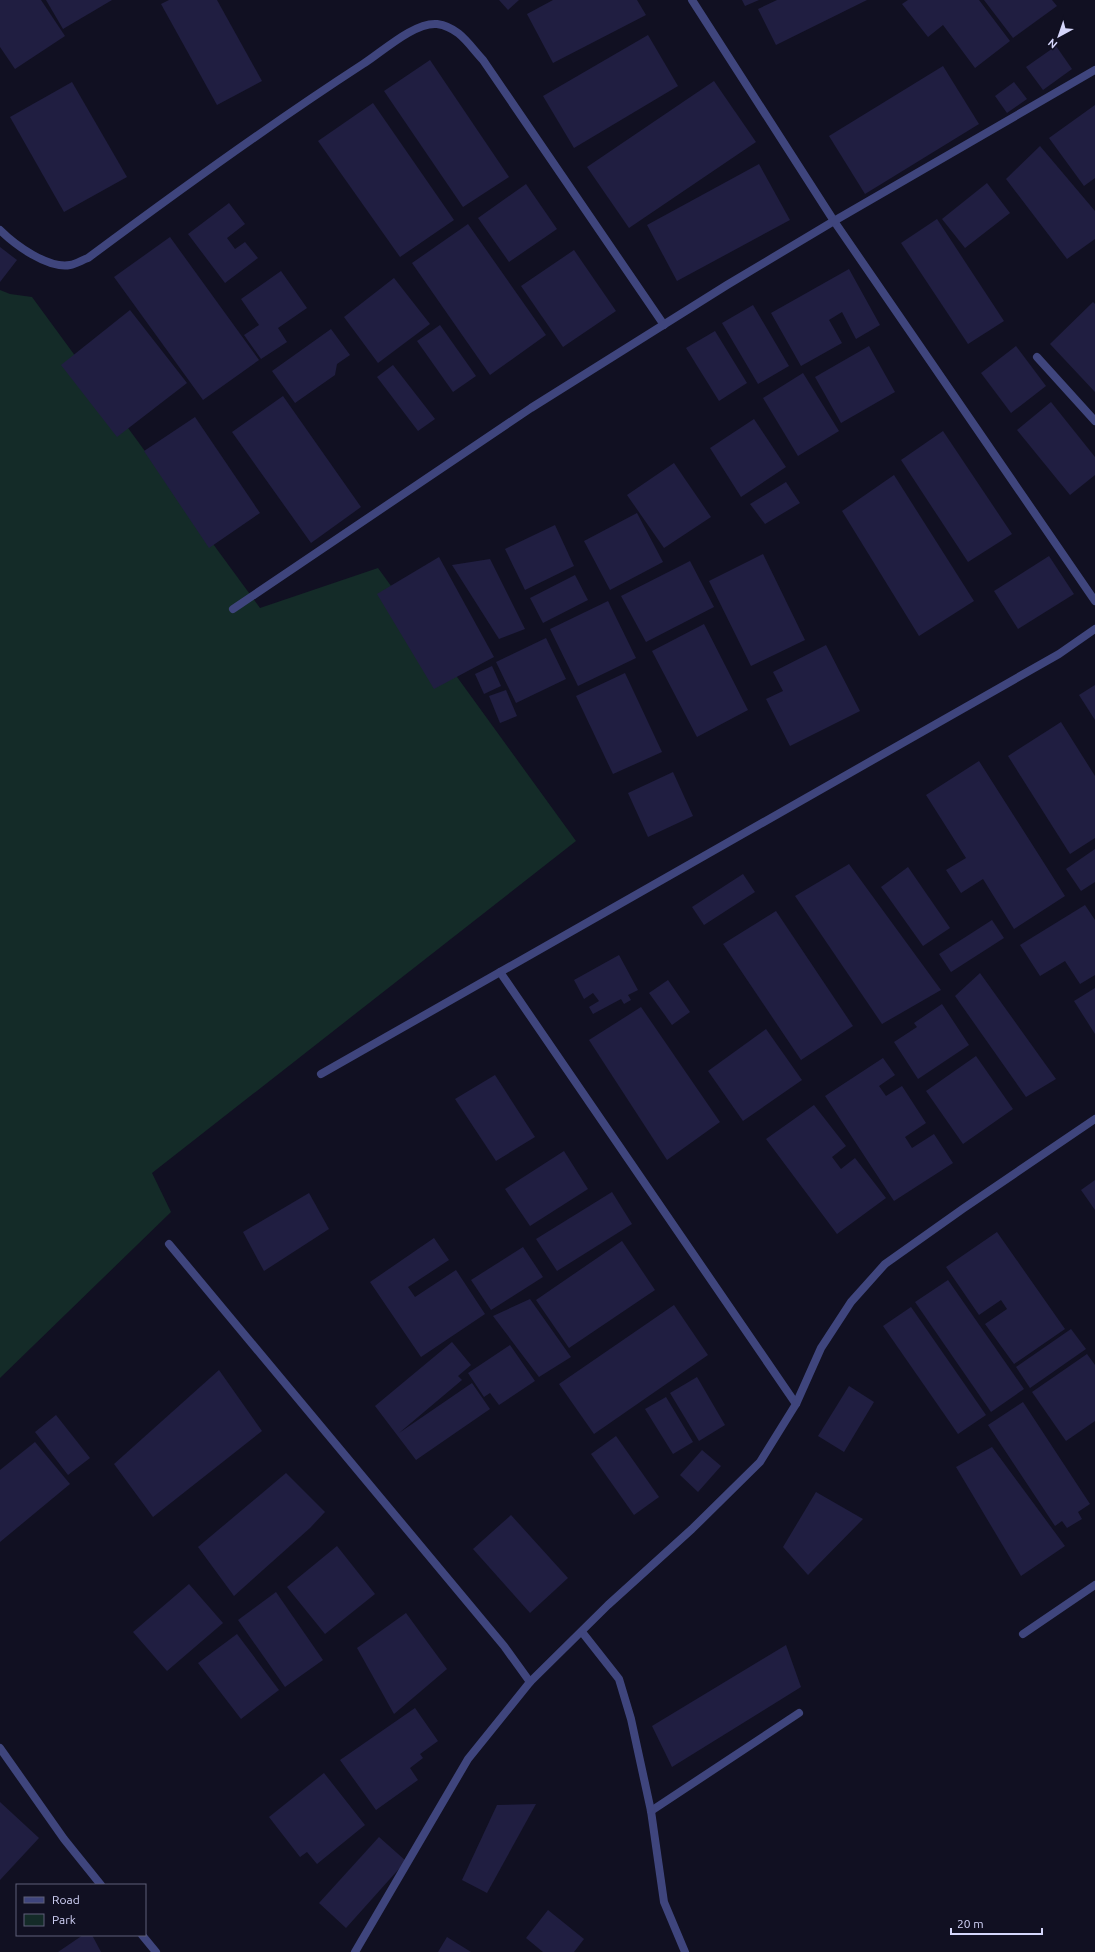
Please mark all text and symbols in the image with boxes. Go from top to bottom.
north arrow [1039,16,1079,56]
text: N [1046,36,1060,51]
legend [16,1884,146,1936]
text: Road [52,1893,80,1906]
scale bar [951,1910,1042,1936]
text: Park [52,1913,76,1926]
text: 20 m [957,1917,984,1930]

